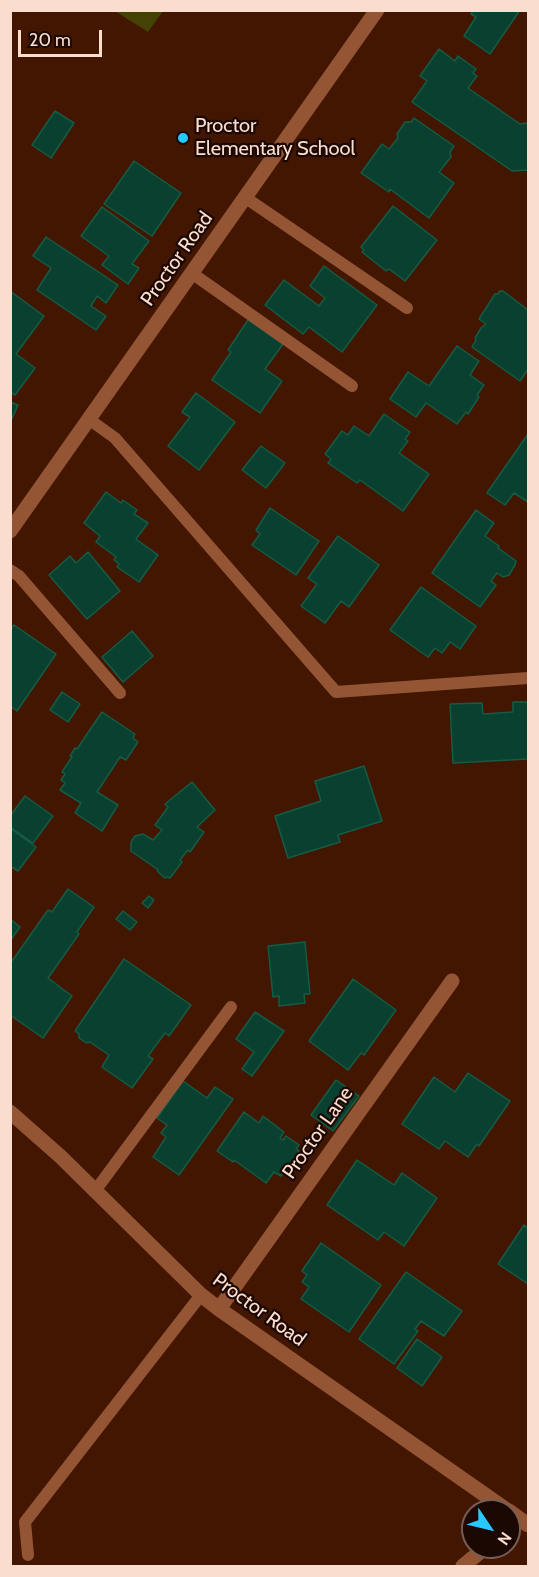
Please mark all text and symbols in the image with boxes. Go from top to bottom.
scale bar [21,18,105,56]
text: 20 m [29,29,71,51]
place label: Proctor Elementary School [195,114,355,161]
marker: Proctor Elementary School [176,131,190,145]
street label: Proctor Road [136,207,218,311]
street label: Proctor Lane [278,1082,358,1184]
street label: Proctor Road [208,1268,310,1352]
north arrow [461,1499,521,1559]
text: N [493,1528,516,1549]

